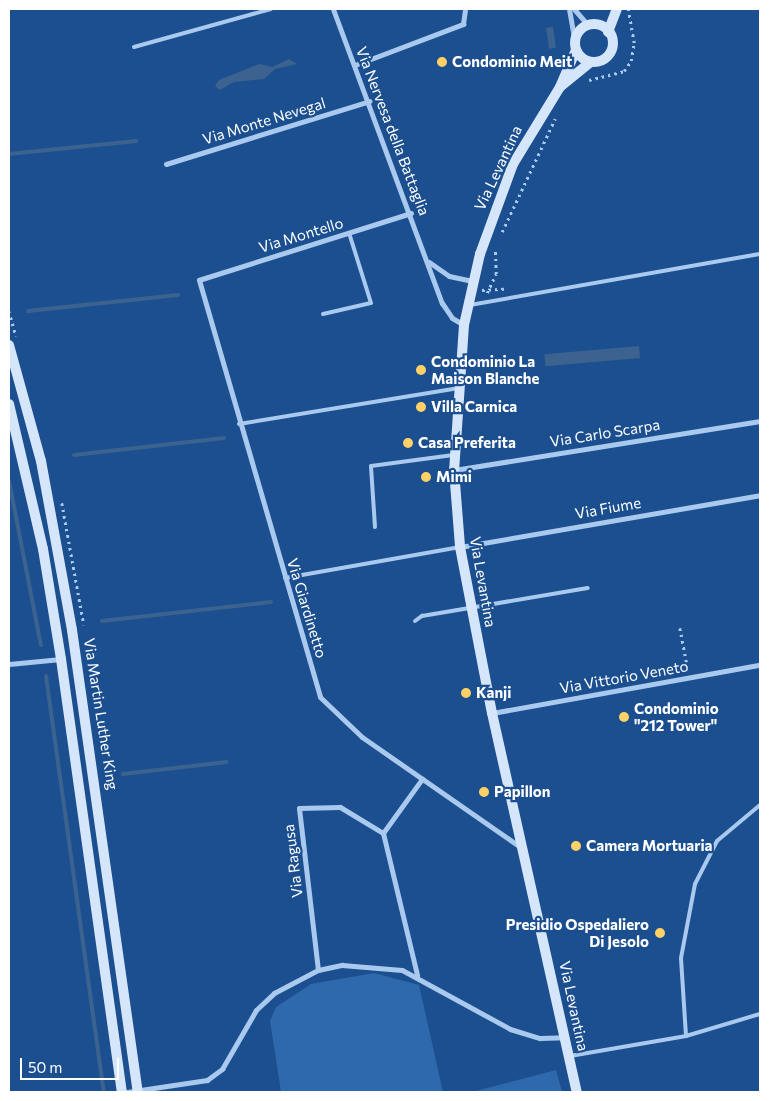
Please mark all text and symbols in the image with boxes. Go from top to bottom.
street label: Via Nervesa della Battaglia [352,44,434,218]
place label: Condominio Meit [452,53,572,71]
marker: Condominio Meit [436,56,448,68]
street label: Via Monte Nevegal [200,94,328,148]
street label: Via Levantina [470,123,526,213]
street label: Via Montello [257,214,345,256]
place label: Condominio La Maison Blanche [431,352,539,387]
marker: Condominio La Maison Blanche [415,364,427,376]
place label: Villa Carnica [431,398,517,416]
marker: Villa Carnica [415,401,427,413]
street label: Via Carlo Scarpa [549,415,661,451]
place label: Casa Preferita [418,434,516,452]
marker: Casa Preferita [402,437,414,449]
place label: Mimi [436,468,472,486]
marker: Mimi [420,471,432,483]
street label: Via Fiume [574,493,642,523]
street label: Via Levantina [466,535,500,629]
street label: Via Giardinetto [283,556,331,660]
street label: Via Martin Luther King [80,637,122,791]
street label: Via Vittorio Veneto [558,657,690,697]
place label: Kanji [476,684,511,702]
marker: Kanji [460,687,472,699]
place label: Condominio "212 Tower" [634,699,719,734]
marker: Condominio "212 Tower" [618,711,630,723]
place label: Papillon [494,783,551,801]
marker: Papillon [478,786,490,798]
street label: Via Ragusa [280,823,306,899]
place label: Camera Mortuaria [586,837,713,855]
marker: Camera Mortuaria [570,840,582,852]
place label: Presidio Ospedaliero Di Jesolo [506,915,649,950]
marker: Presidio Ospedaliero Di Jesolo [653,926,667,940]
street label: Via Levantina [556,959,592,1053]
scale bar [22,1048,121,1080]
text: 50 m [28,1058,62,1076]

